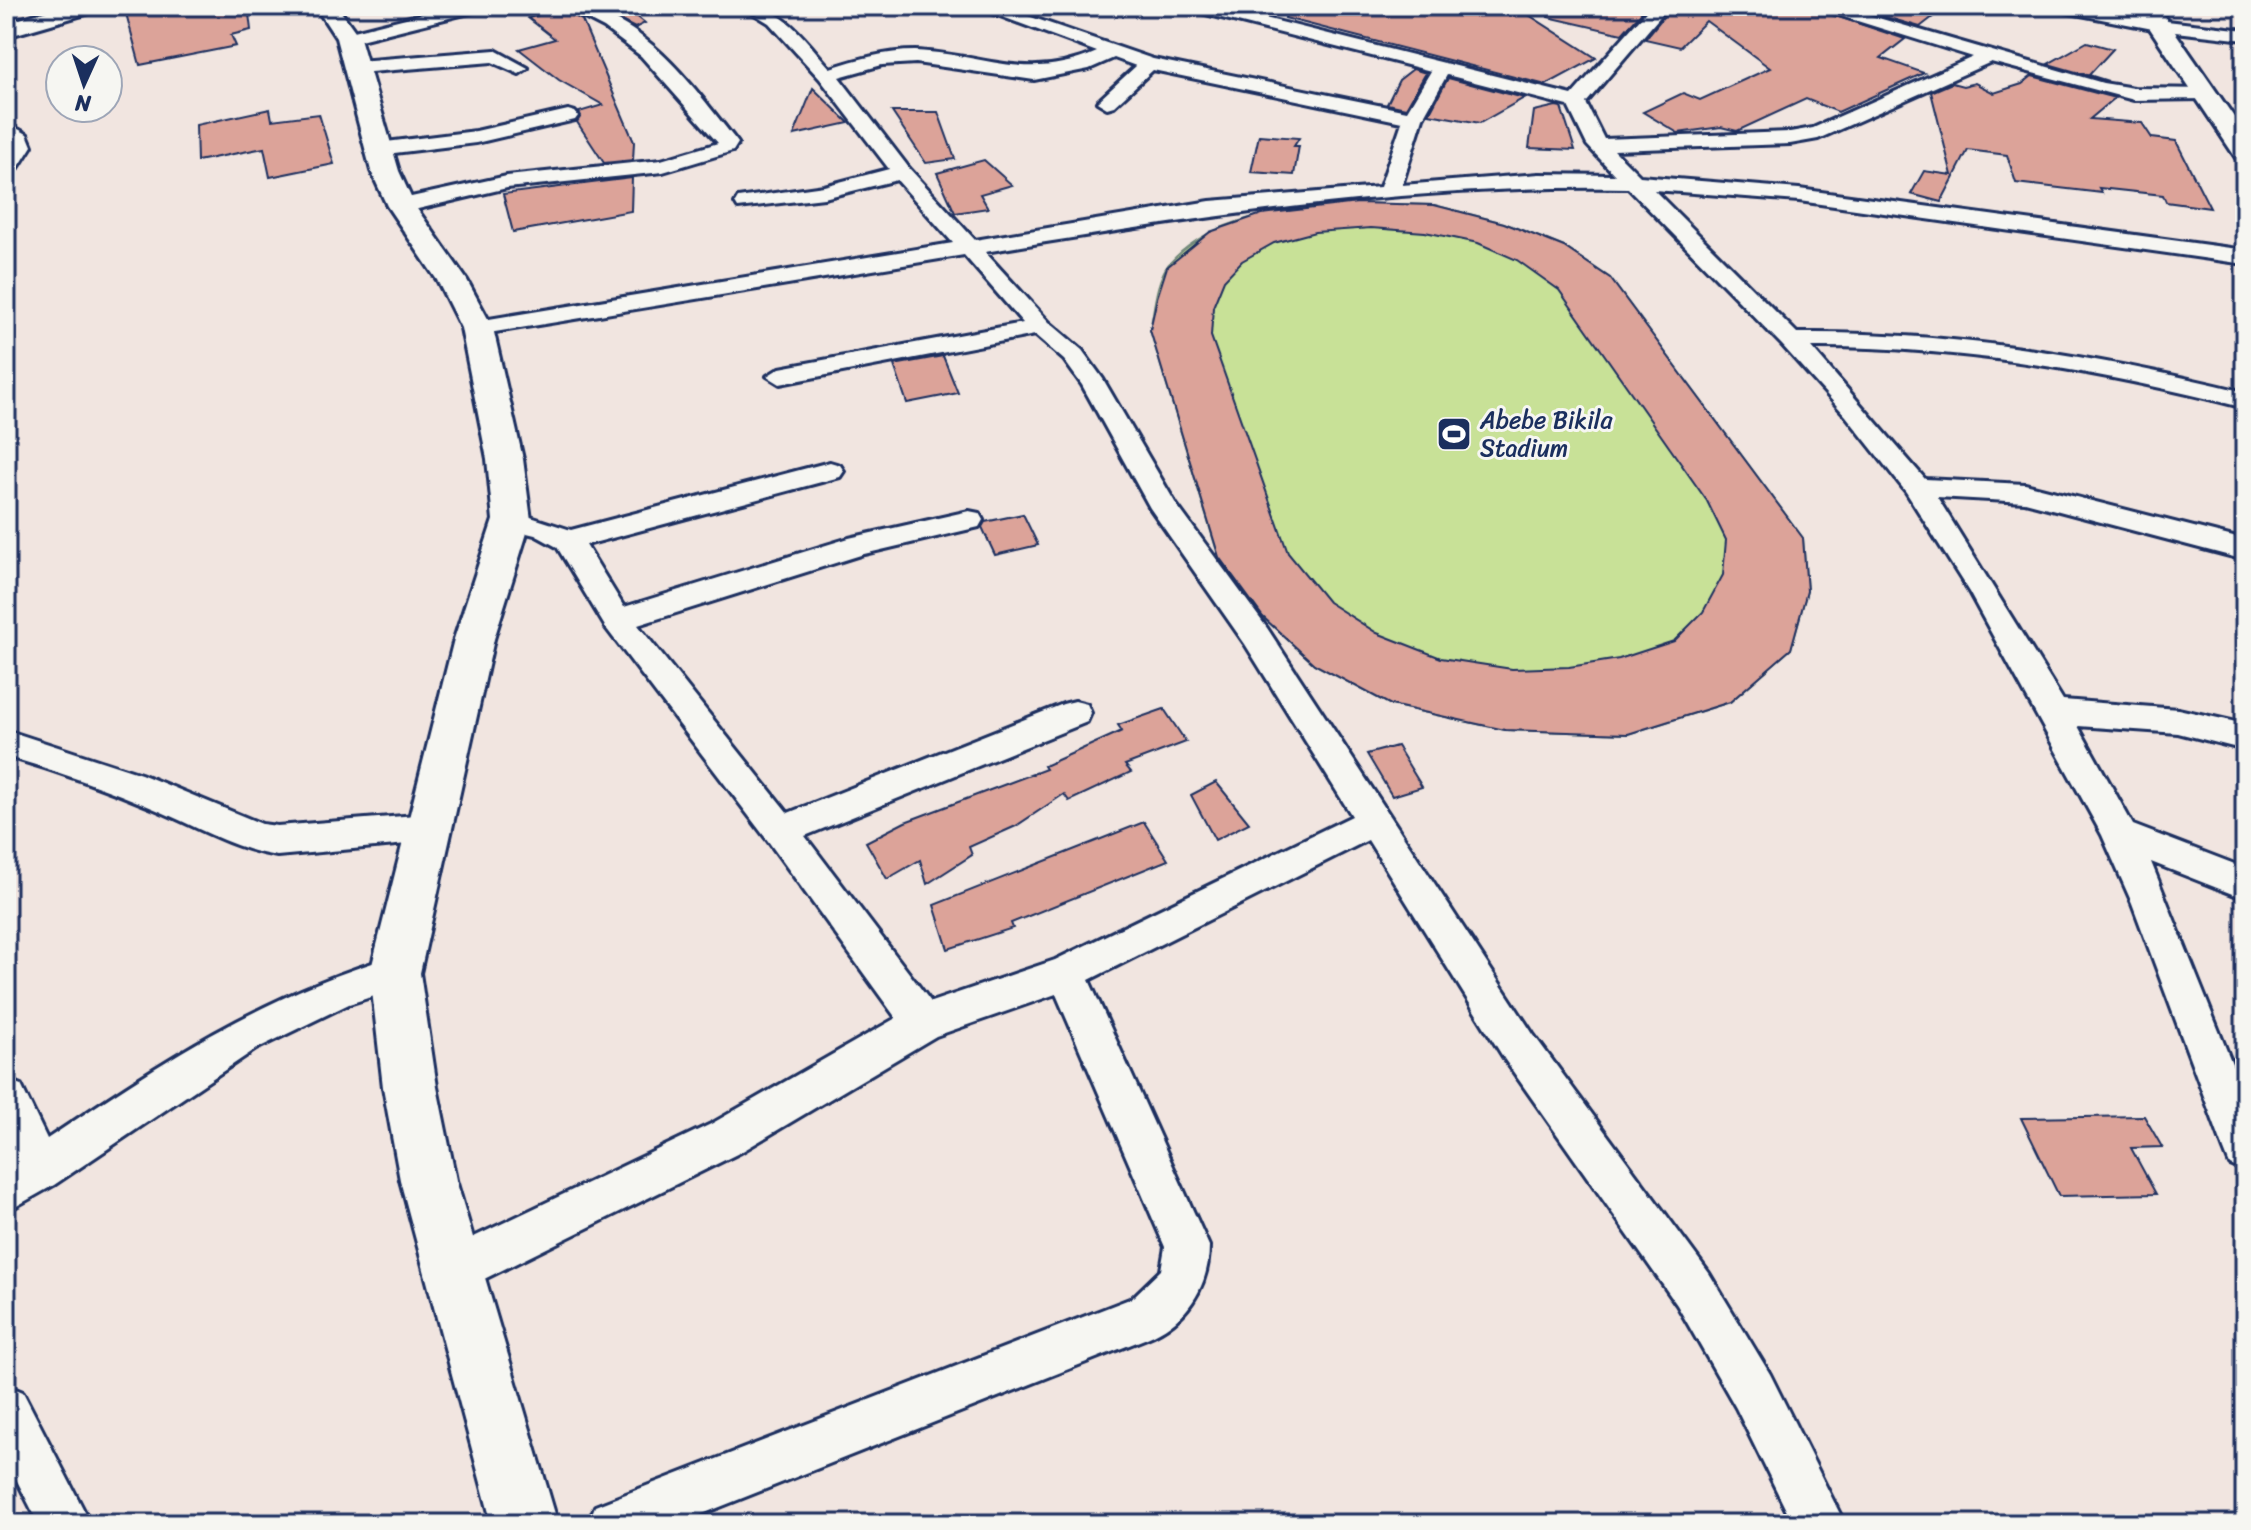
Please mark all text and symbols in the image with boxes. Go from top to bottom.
north arrow [44,44,124,124]
text: N [74,84,93,123]
place label: Abebe Bikila Stadium [1479,399,1614,469]
sports icon: Abebe Bikila Stadium [1435,415,1473,453]

